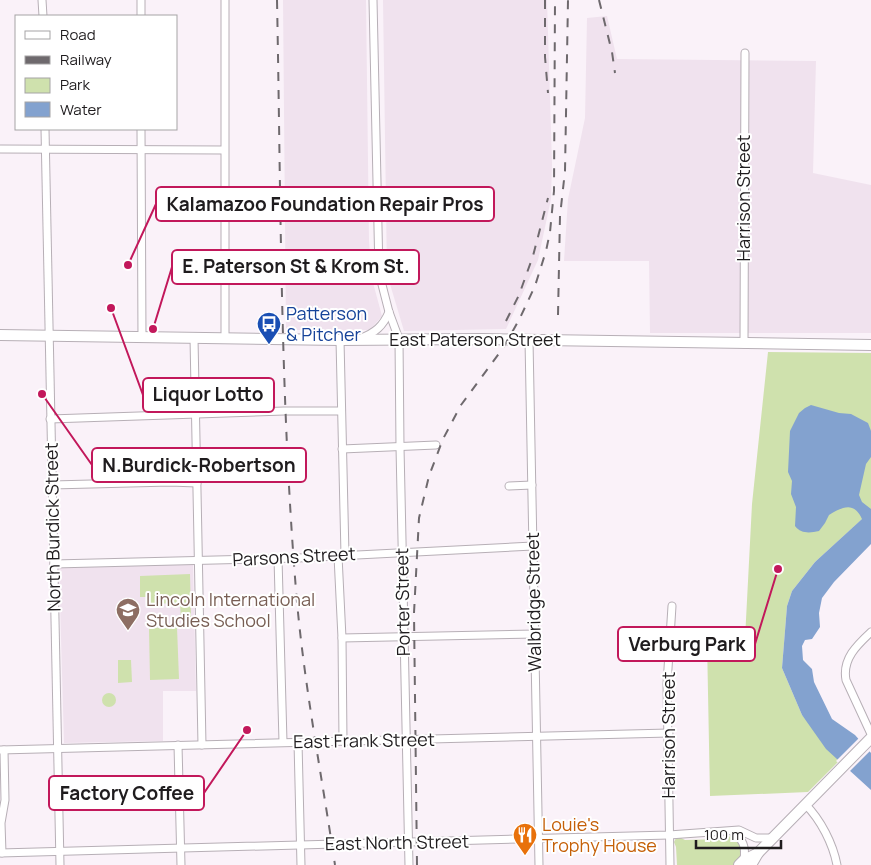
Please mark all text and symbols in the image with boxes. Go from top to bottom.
legend [15,15,178,130]
text: Road [60,24,96,45]
text: Railway [60,49,112,70]
text: Park [60,74,90,95]
text: Water [60,99,102,120]
street label: Harrison Street [731,135,755,261]
callout: Kalamazoo Foundation Repair Pros [156,187,494,221]
text: Kalamazoo Foundation Repair Pros [166,191,484,217]
callout: E. Paterson St & Krom St. [172,250,419,284]
text: E. Paterson St & Krom St. [182,253,410,279]
place label: Patterson & Pitcher [286,301,367,346]
bus stop icon: Patterson & Pitcher [256,311,282,345]
street label: East Paterson Street [389,327,561,351]
callout: Liquor Lotto [143,378,274,412]
text: Liquor Lotto [152,381,264,407]
street label: North Burdick Street [39,442,65,612]
callout: N.Burdick-Robertson [92,448,306,482]
text: N.Burdick-Robertson [102,452,296,478]
street label: Walbridge Street [520,532,546,672]
street label: Parsons Street [232,541,356,571]
street label: Porter Street [389,548,415,656]
place label: Lincoln International Studies School [146,587,315,632]
school or university icon: Lincoln International Studies School [115,597,141,631]
callout: Verburg Park [618,627,755,661]
text: Verburg Park [629,631,746,657]
street label: Harrison Street [656,672,680,798]
street label: East Frank Street [293,727,435,753]
callout: Factory Coffee [49,776,204,810]
text: Factory Coffee [60,780,194,806]
place label: Louie's Trophy House [542,812,657,857]
scale bar [696,818,781,850]
restaurant icon: Louie's Trophy House [512,822,538,856]
text: 100 m [704,824,744,845]
street label: East North Street [325,829,469,855]

